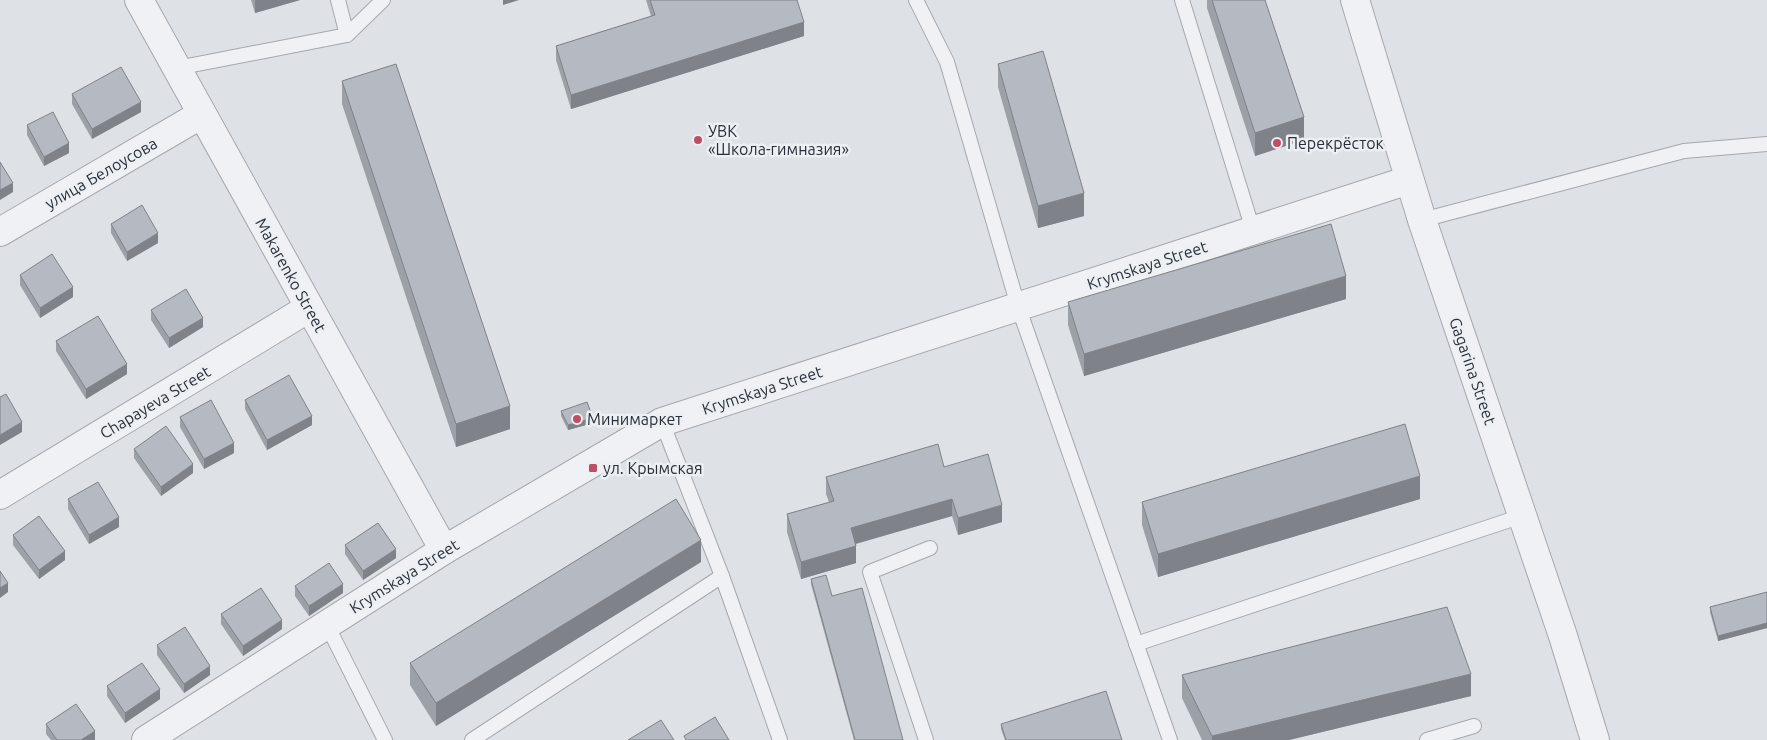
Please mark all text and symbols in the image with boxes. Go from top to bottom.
place label: УВК «Школа-гимназия» [708,122,849,158]
street label: улица Белоусова [42,134,160,212]
marker: УВК «Школа-гимназия» [692,134,704,146]
place label: Перекрёсток [1287,134,1384,152]
marker: Перекрёсток [1271,137,1283,149]
street label: Makarenko Street [252,215,330,336]
street label: Krymskaya Street [1085,237,1210,293]
street label: Gagarina Street [1446,315,1500,428]
street label: Chapayeva Street [97,362,214,442]
street label: Krymskaya Street [700,362,825,418]
place label: Минимаркет [587,410,682,428]
marker: Минимаркет [571,413,583,425]
place label: ул. Крымская [603,459,703,477]
marker: ул. Крымская [587,462,599,474]
street label: Krymskaya Street [346,535,462,617]

